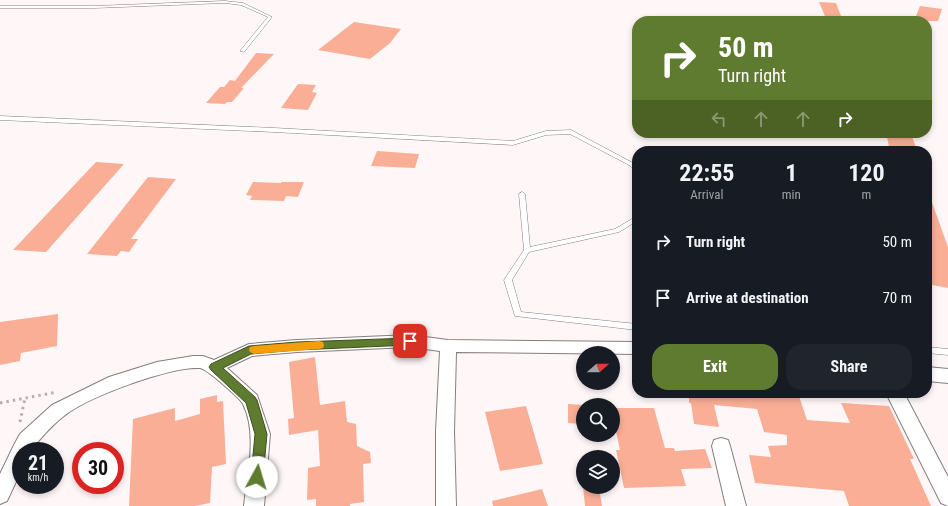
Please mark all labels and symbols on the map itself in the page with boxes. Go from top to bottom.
pin [393,324,427,358]
north arrow [576,346,620,390]
speed limit sign: 30 [72,442,124,494]
position arrow [236,456,278,498]

